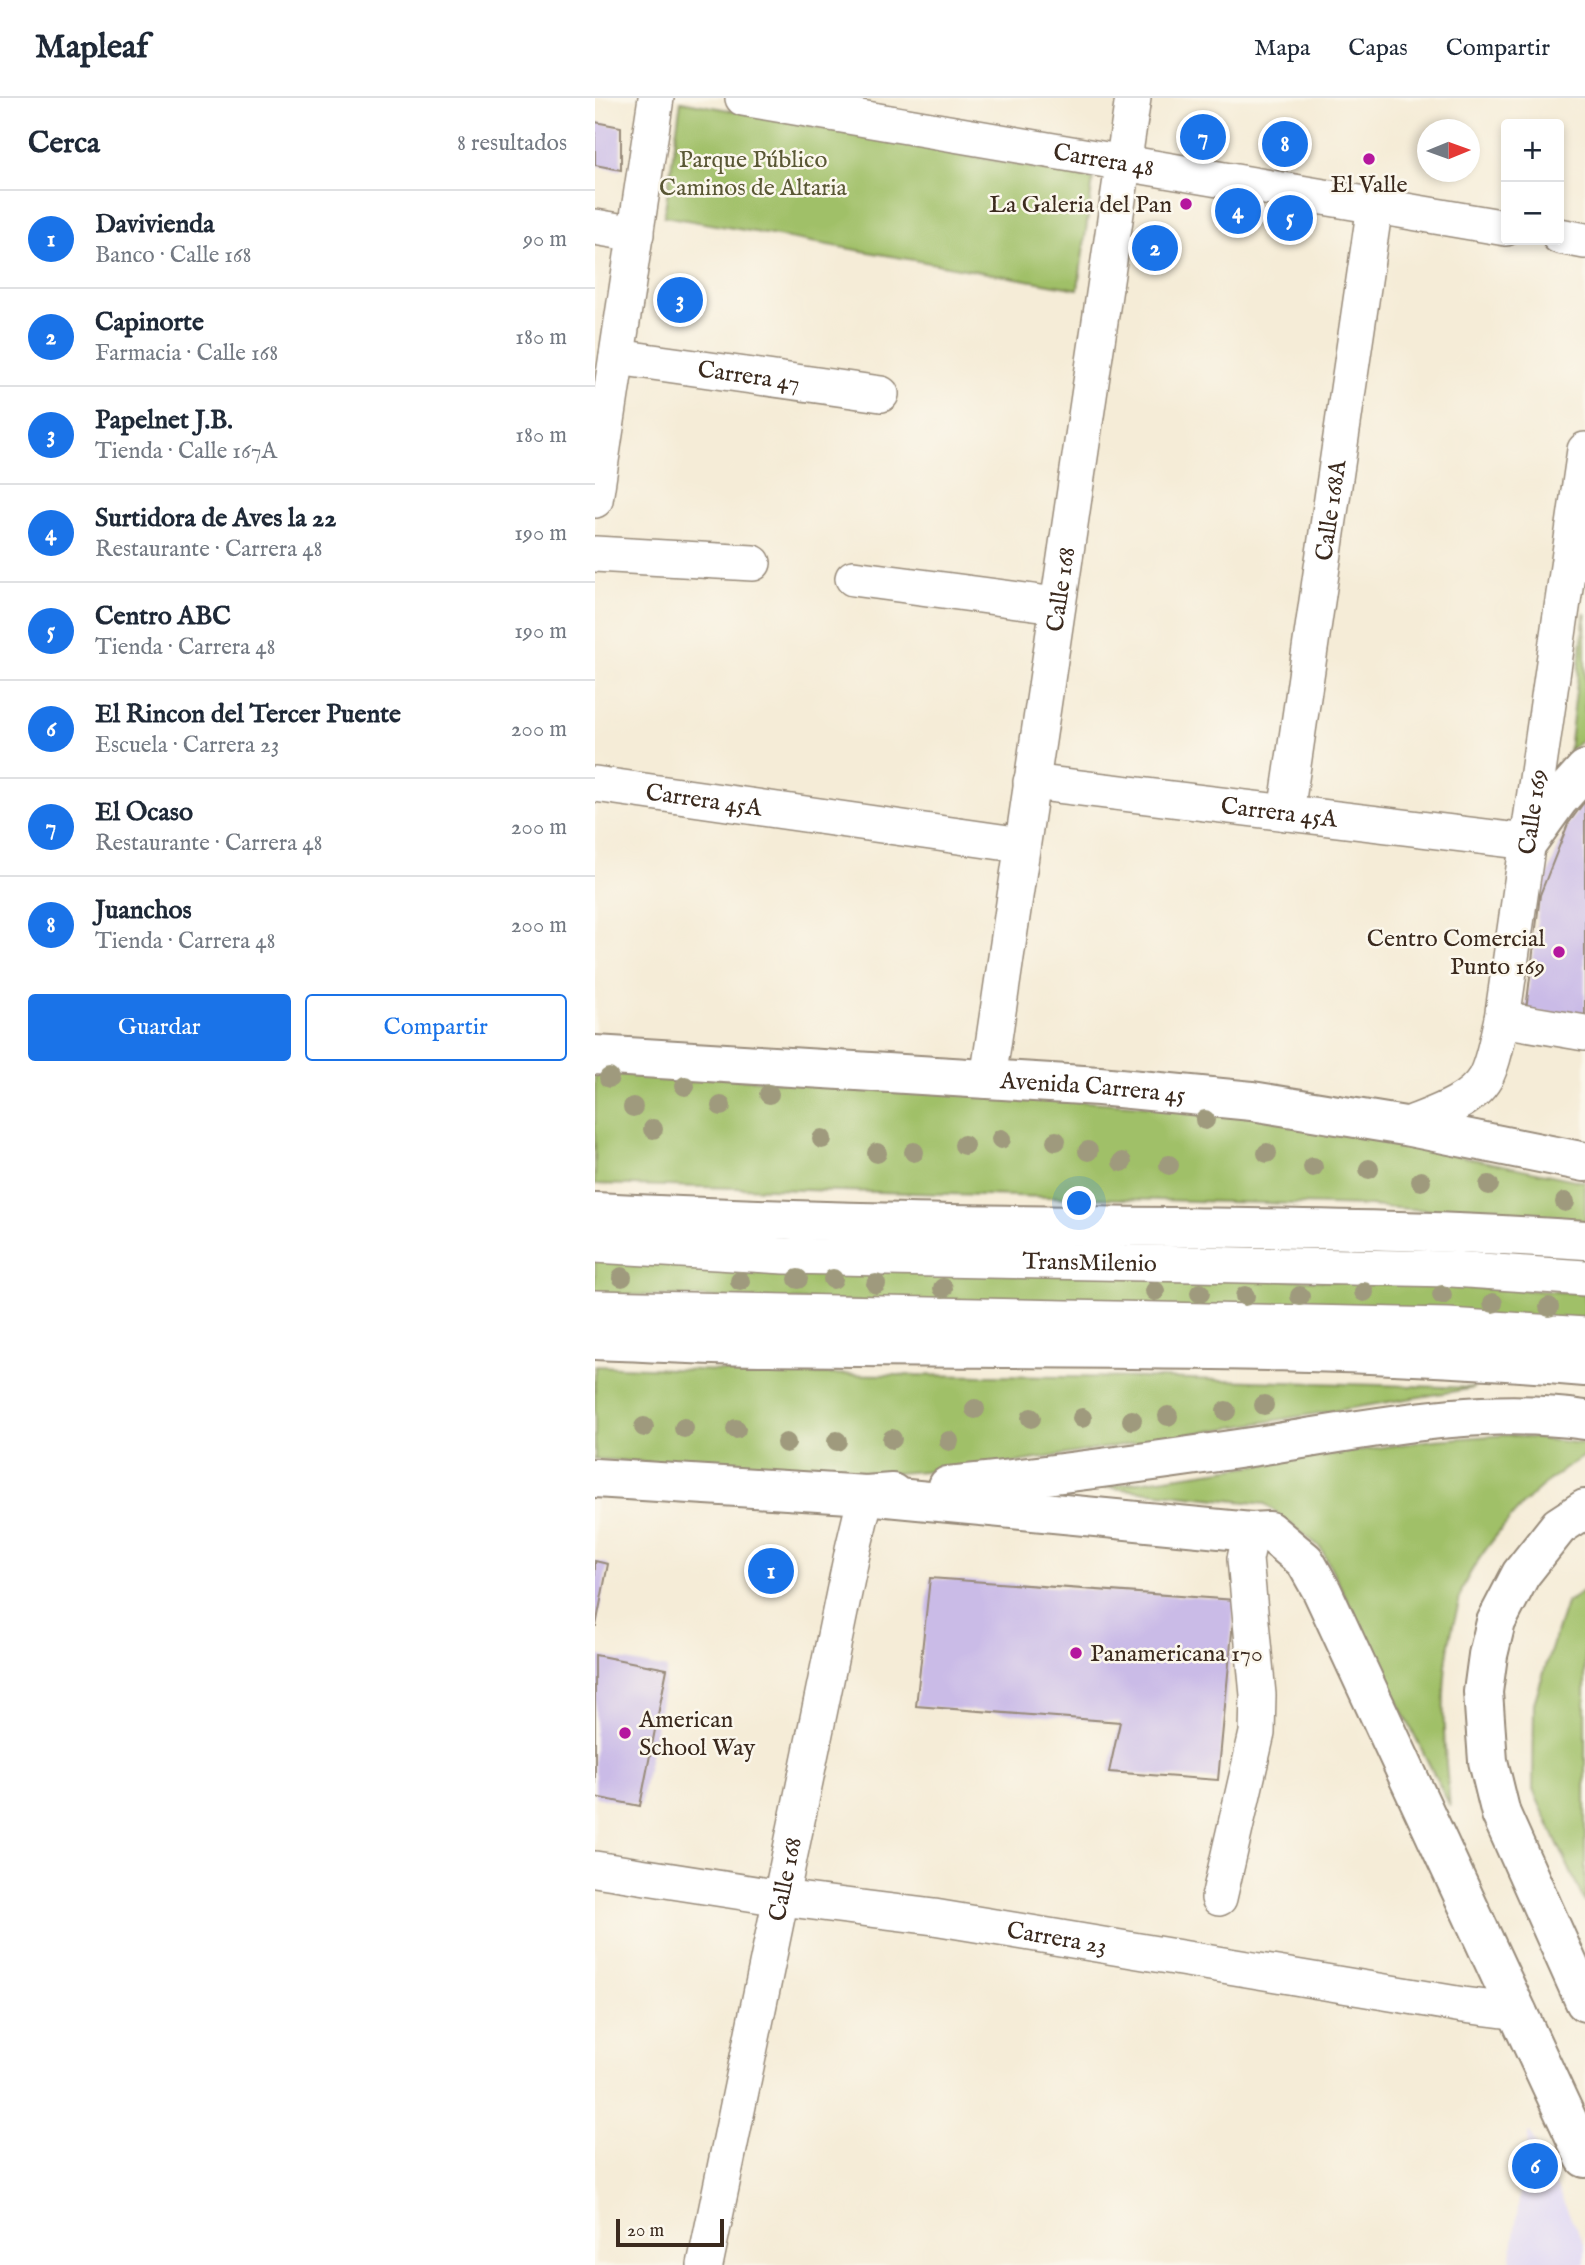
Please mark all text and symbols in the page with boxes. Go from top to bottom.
text: Mapleaf [35,27,148,69]
text: Mapa [1254,33,1310,64]
text: Capas [1348,33,1408,64]
text: Compartir [1446,33,1550,64]
pin: 7 [1180,111,1226,163]
pin: 8 [1262,118,1308,170]
north arrow [1417,119,1480,182]
map controls [1501,119,1564,245]
button: + [1501,119,1564,182]
text: Cerca [28,125,100,163]
text: 8 resultados [457,129,567,158]
street label: Carrera 48 [1051,137,1156,185]
park label: Parque Público Caminos de Altaria [659,145,848,204]
marker: El Valle [1361,151,1377,167]
place label: El Valle [1330,170,1408,201]
button: − [1501,182,1564,245]
pin: 4 [1215,185,1261,237]
place label: La Galeria del Pan [989,190,1172,221]
pin: 5 [1267,192,1313,244]
marker: La Galeria del Pan [1178,196,1194,212]
text: Davivienda [95,208,214,241]
pin: 2 [1132,222,1178,274]
text: 1 [47,225,55,254]
text: 90 m [523,225,567,254]
text: Banco · Calle 168 [95,241,252,270]
pin: 3 [657,274,703,326]
text: Capinorte [95,306,204,339]
text: 2 [46,323,56,352]
text: 180 m [515,323,567,352]
text: Farmacia · Calle 168 [95,339,278,368]
street label: Carrera 47 [695,354,802,399]
text: Papelnet J.B. [95,404,233,437]
text: 3 [47,421,55,450]
text: 180 m [515,421,567,450]
text: Tienda · Calle 167A [95,437,277,466]
street label: Calle 168A [1309,457,1355,563]
text: Surtidora de Aves la 22 [95,502,336,535]
text: 4 [45,519,57,548]
text: 190 m [514,519,567,548]
text: Restaurante · Carrera 48 [95,535,322,564]
street label: Calle 168 [1040,545,1083,634]
text: Centro ABC [95,600,231,633]
text: 5 [47,617,55,646]
text: 190 m [514,617,567,646]
text: Tienda · Carrera 48 [95,633,275,662]
text: El Rincon del Tercer Puente [95,698,401,731]
text: 6 [46,715,56,744]
text: 200 m [511,715,567,744]
text: Escuela · Carrera 23 [95,731,279,760]
street label: Calle 169 [1512,767,1555,857]
street label: Carrera 45A [643,777,765,825]
street label: Carrera 45A [1219,791,1340,836]
text: El Ocaso [95,796,193,829]
text: 7 [46,813,56,842]
text: 200 m [511,813,567,842]
text: Restaurante · Carrera 48 [95,829,322,858]
text: Juanchos [95,894,192,927]
text: 8 [46,911,56,940]
text: 200 m [511,911,567,940]
place label: Centro Comercial Punto 169 [1367,924,1545,983]
text: Tienda · Carrera 48 [95,927,275,956]
marker: Centro Comercial Punto 169 [1551,944,1567,960]
button: Guardar [28,994,291,1061]
button: Compartir [305,994,567,1061]
street label: Avenida Carrera 45 [998,1066,1187,1111]
your location [1062,1186,1096,1220]
street label: TransMilenio [1022,1247,1157,1280]
pin: 1 [748,1545,794,1597]
place label: Panamericana 170 [1090,1639,1263,1670]
marker: Panamericana 170 [1068,1645,1084,1661]
place label: American School Way [638,1705,755,1764]
marker: American School Way [617,1725,633,1741]
street label: Calle 168 [762,1835,810,1924]
street label: Carrera 23 [1004,1915,1109,1962]
pin: 6 [1512,2140,1558,2192]
scale bar [616,2216,725,2248]
text: 20 m [627,2219,664,2243]

